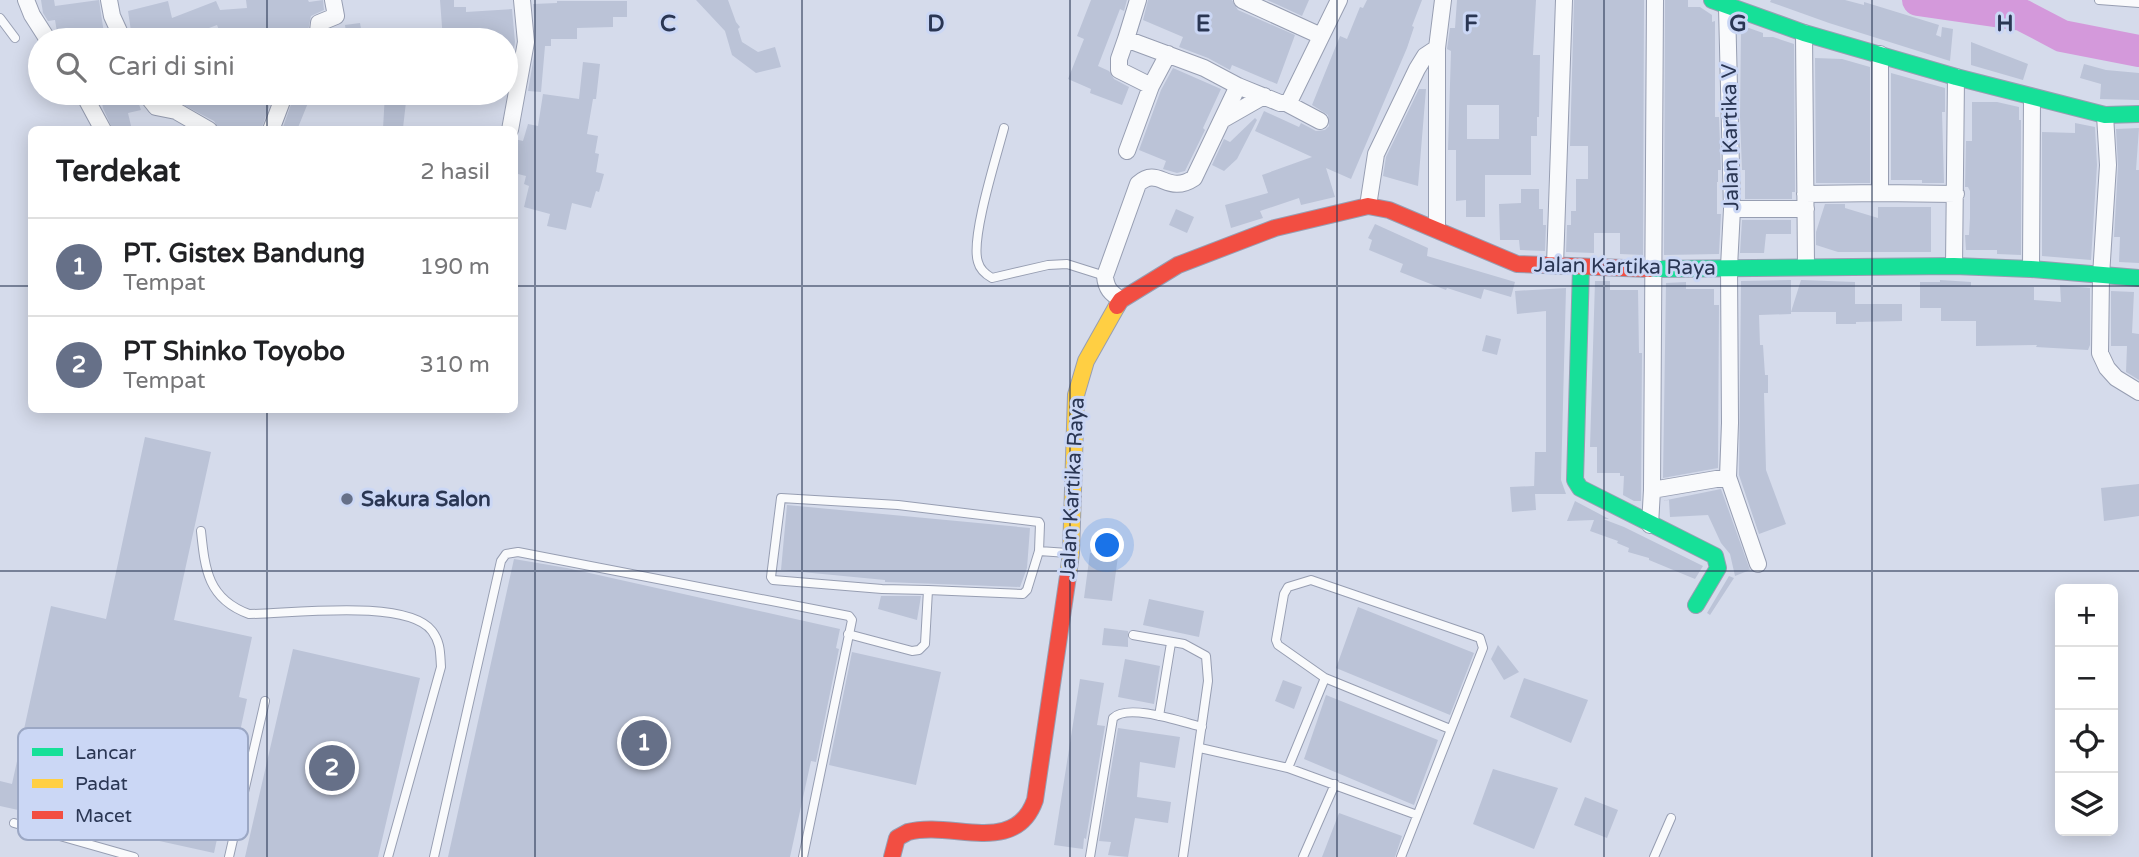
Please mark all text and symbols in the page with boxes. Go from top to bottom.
text: C [660,10,676,38]
text: D [927,10,945,38]
text: E [1196,10,1210,38]
text: F [1464,10,1478,38]
text: G [1729,10,1747,38]
text: H [1996,10,2014,38]
search box [28,28,518,105]
icon: search [52,48,90,86]
text: Cari di sini [108,51,235,82]
street label: Jalan Kartika V [1717,63,1744,211]
text: Terdekat [56,153,180,190]
text: 2 hasil [420,158,490,186]
text: PT. Gistex Bandung [123,238,365,269]
street label: Jalan Kartika Raya [1534,252,1716,281]
text: 1 [72,253,86,281]
text: 190 m [420,253,490,281]
text: Tempat [123,269,206,297]
text: PT Shinko Toyobo [123,336,345,367]
text: 2 [72,351,86,379]
text: 310 m [420,351,490,379]
text: Tempat [123,367,206,395]
street label: Jalan Kartika Raya [1055,396,1090,580]
place label: Sakura Salon [361,487,491,512]
marker: Sakura Salon [339,491,355,507]
your location [1090,528,1124,562]
map controls [2055,584,2118,836]
button: + [2055,584,2118,647]
button: − [2055,647,2118,710]
button: locate [2055,710,2118,773]
pin: 1 [621,717,667,769]
legend [18,728,248,840]
text: Lancar [75,742,137,764]
pin: 2 [309,742,355,794]
text: Padat [75,773,128,795]
button: layers [2055,773,2118,836]
text: Macet [75,805,132,827]

